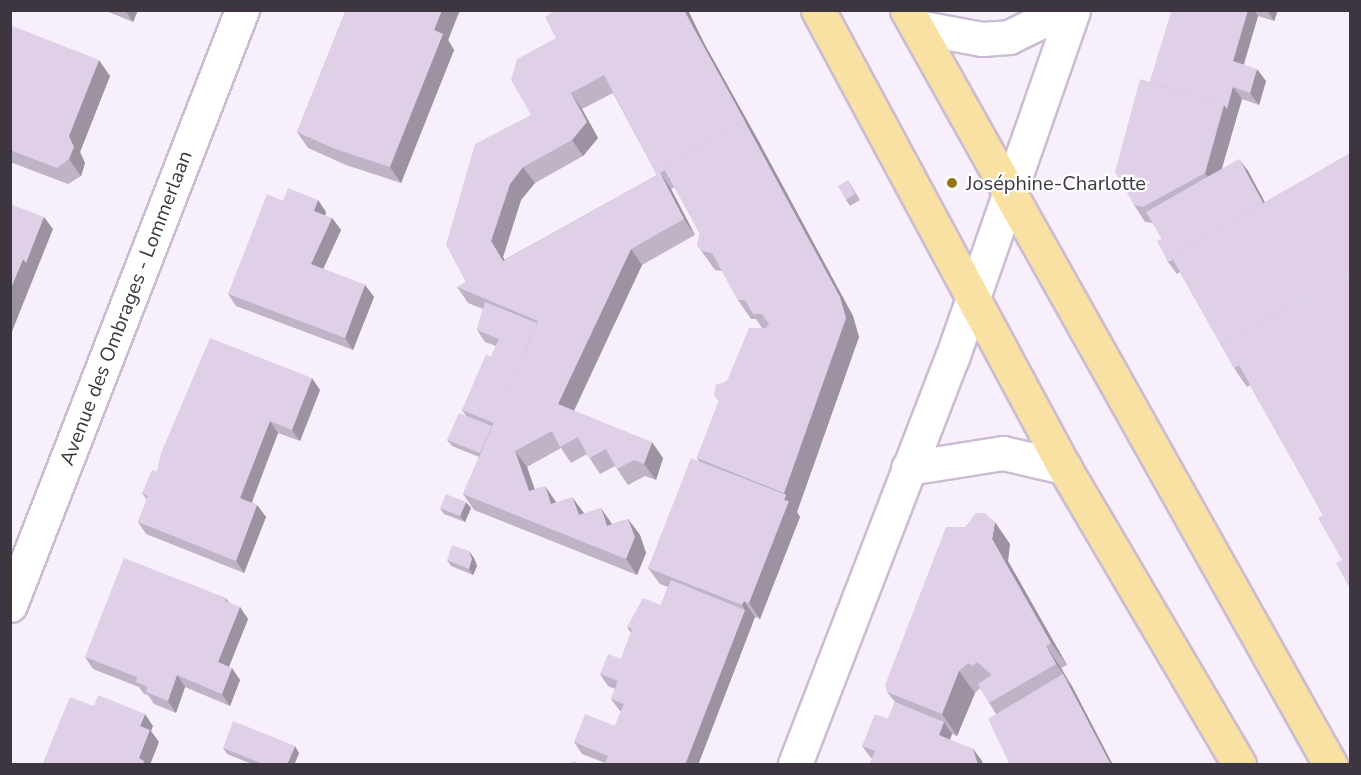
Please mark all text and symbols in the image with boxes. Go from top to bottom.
street label: Avenue des Ombrages - Lommerlaan [55,147,197,469]
place label: Joséphine-Charlotte [966,171,1146,195]
marker: Joséphine-Charlotte [943,174,961,192]

